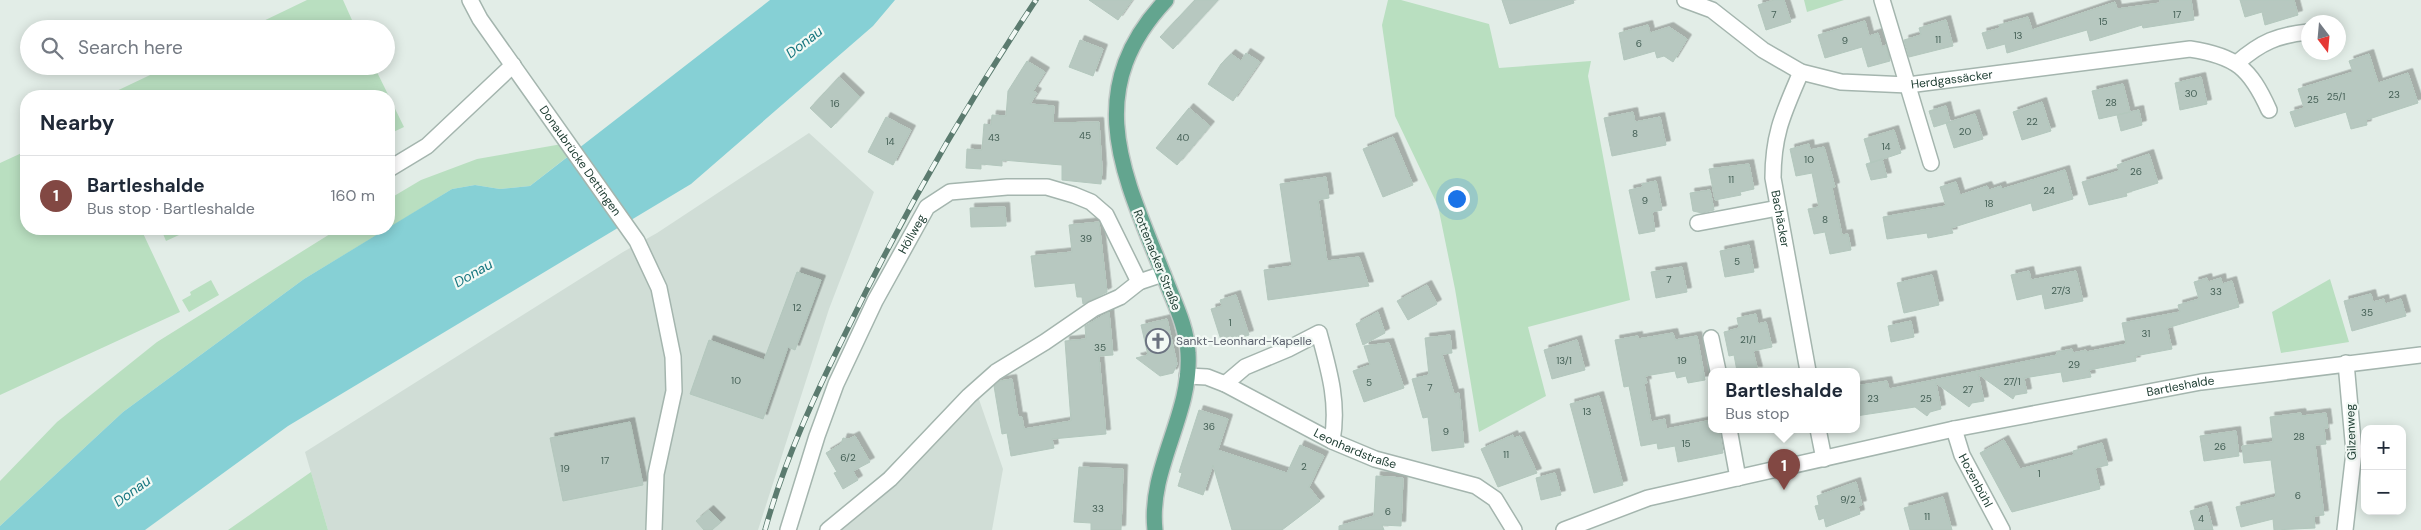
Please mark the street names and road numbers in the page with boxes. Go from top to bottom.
street label: Herdgassäcker [1910,66,1994,93]
street label: Donaubrücke Dettingen [536,102,625,219]
street label: Bachäcker [1767,189,1794,249]
street label: Rottenacker Straße [1129,207,1185,313]
street label: Höllweg [895,211,930,257]
street label: Bartleshalde [2145,372,2216,400]
street label: Gilzenweg [2342,403,2360,460]
street label: Leonhardstraße [1311,425,1398,472]
street label: Hozenbühl [1955,451,1996,510]

